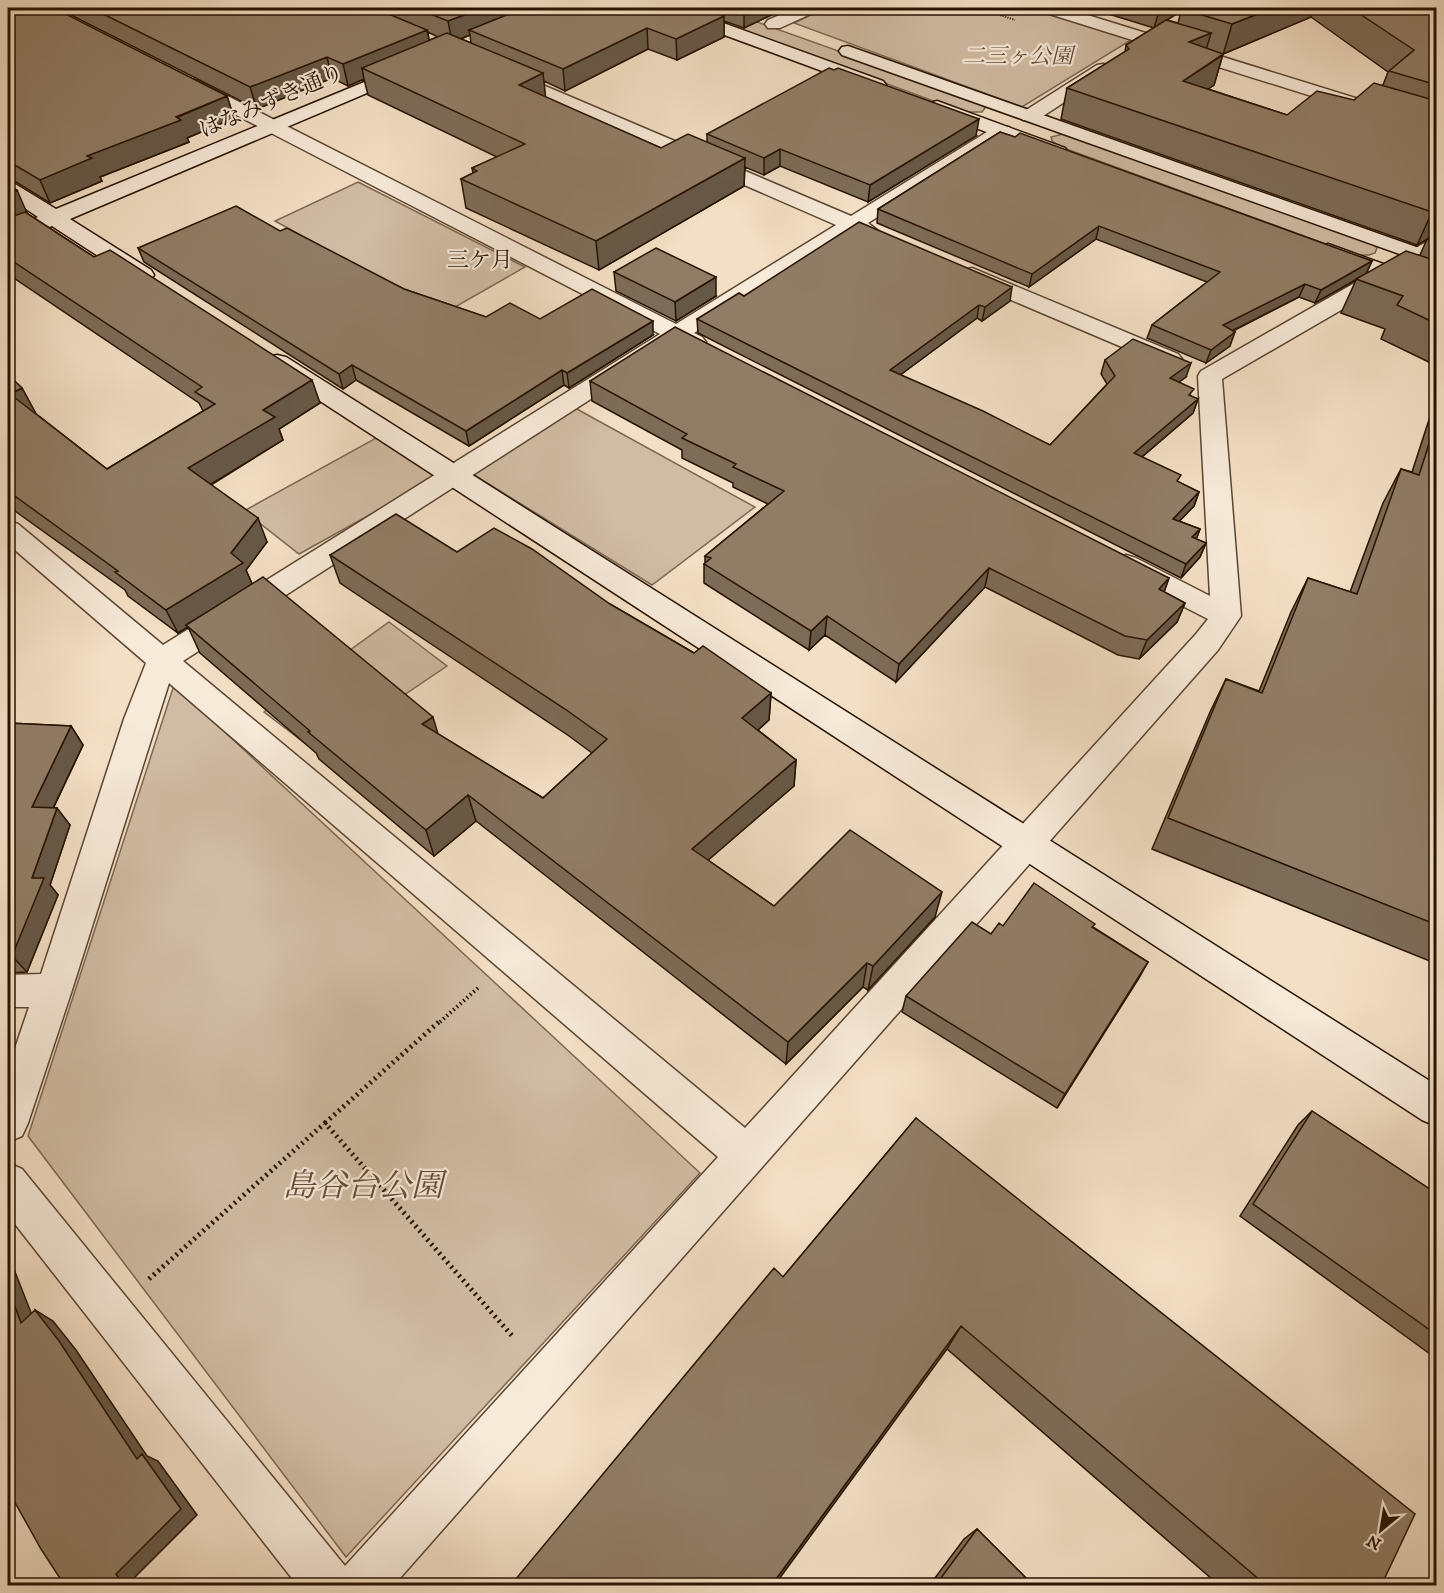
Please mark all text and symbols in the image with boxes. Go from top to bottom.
park label: 二三ヶ公園 [963,43,1076,70]
street label: はなみずき通り [195,59,348,144]
district label: 三ケ月 [447,247,513,274]
park label: 島谷台公園 [283,1167,448,1207]
north arrow [1351,1500,1411,1560]
text: N [1363,1530,1385,1554]

